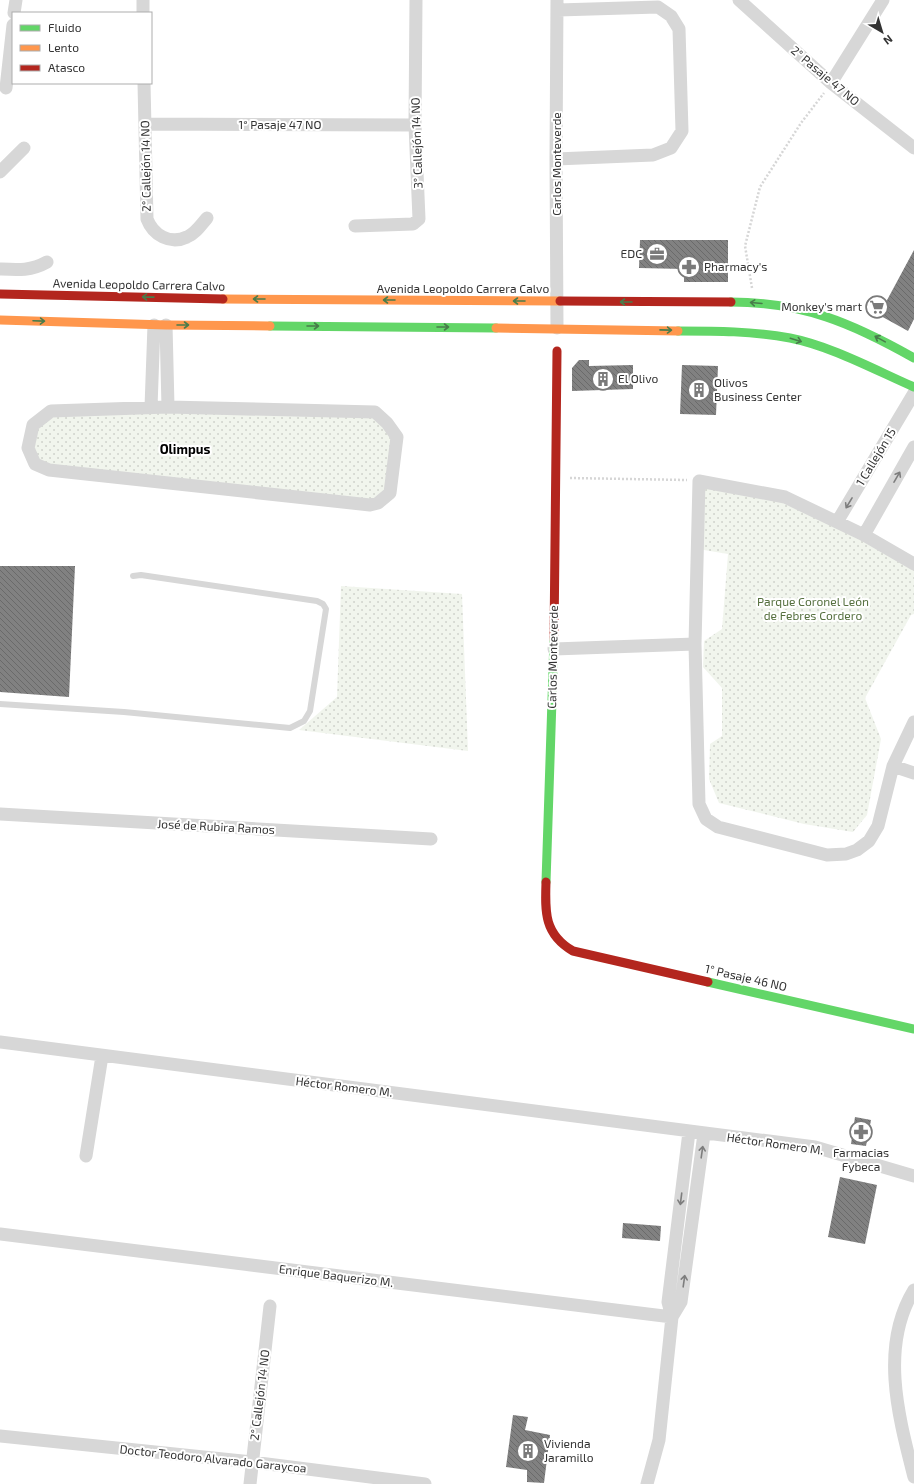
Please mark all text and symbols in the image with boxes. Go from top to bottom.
legend [12,12,152,84]
north arrow [862,12,902,52]
text: Fluido [48,20,82,34]
text: N [881,33,896,48]
text: Lento [48,40,79,54]
street label: 2° Pasaje 47 NO [788,43,863,109]
text: Atasco [48,60,85,74]
street label: 3° Callejón 14 NO [407,97,426,189]
street label: Carlos Monteverde [549,112,563,216]
street label: 1° Pasaje 47 NO [239,117,321,132]
street label: 2° Callejón 14 NO [137,120,154,212]
office icon: EDC [644,241,670,267]
place label: EDC [620,246,642,260]
pharmacy icon: Pharmacy's [676,254,702,280]
place label: Pharmacy's [704,259,767,273]
street label: Avenida Leopoldo Carrera Calvo [53,275,226,293]
street label: Avenida Leopoldo Carrera Calvo [377,281,549,295]
one-way arrow [142,293,155,301]
supermarket icon: Monkey's mart [864,294,890,320]
one-way arrow [253,295,266,303]
one-way arrow [383,296,396,304]
one-way arrow [513,297,526,305]
one-way arrow [620,298,633,306]
one-way arrow [750,299,763,306]
place label: Monkey's mart [781,299,862,313]
one-way arrow [32,317,45,325]
one-way arrow [176,321,189,329]
one-way arrow [306,322,319,330]
one-way arrow [436,323,449,331]
one-way arrow [659,326,672,334]
one-way arrow [874,335,886,343]
one-way arrow [789,337,802,344]
building icon: El Olivo [590,366,616,392]
place label: El Olivo [618,371,659,385]
place label: Olivos Business Center [714,375,802,403]
building icon: Olivos Business Center [686,377,712,403]
street label: 1 Callejón 15 [852,425,899,489]
district label: Olimpus [160,441,210,457]
one-way arrow [893,471,901,483]
one-way arrow [844,497,852,509]
park label: Parque Coronel León de Febres Cordero [757,594,869,622]
street label: Carlos Monteverde [544,605,560,709]
street label: José de Rubira Ramos [157,816,275,836]
street label: 1° Pasaje 46 NO [704,961,789,994]
street label: Héctor Romero M. [295,1073,393,1099]
pharmacy icon: Farmacias Fybeca [848,1119,874,1145]
street label: Héctor Romero M. [726,1129,824,1157]
place label: Farmacias Fybeca [833,1145,889,1173]
one-way arrow [698,1146,706,1159]
one-way arrow [677,1192,684,1205]
street label: Enrique Baquerizo M. [278,1261,394,1289]
one-way arrow [680,1275,688,1288]
street label: 2° Callejón 14 NO [246,1349,273,1441]
place label: Vivienda Jaramillo [544,1436,594,1464]
building icon: Vivienda Jaramillo [515,1438,541,1464]
street label: Doctor Teodoro Alvarado Garaycoa [119,1441,307,1475]

